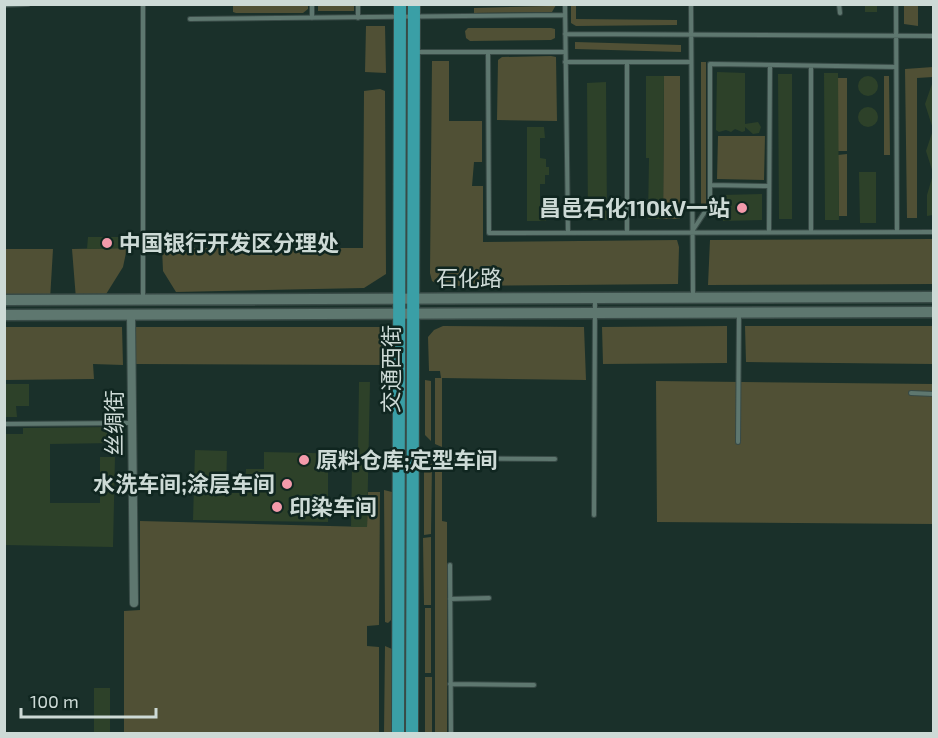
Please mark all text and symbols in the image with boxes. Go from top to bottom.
place label: 昌邑石化110kV一站 [539,194,730,220]
marker: 昌邑石化110kV一站 [735,201,749,215]
place label: 中国银行开发区分理处 [119,229,339,255]
marker: 中国银行开发区分理处 [100,236,114,250]
street label: 石化路 [436,264,502,290]
street label: 交通西街 [377,325,403,413]
street label: 丝绸街 [100,390,126,456]
place label: 原料仓库;定型车间 [316,446,498,472]
marker: 原料仓库;定型车间 [297,453,311,467]
place label: 水洗车间;涂层车间 [93,470,275,496]
marker: 水洗车间;涂层车间 [280,477,294,491]
place label: 印染车间 [289,493,377,519]
marker: 印染车间 [270,500,284,514]
scale bar [21,681,156,719]
text: 100 m [30,690,79,712]

